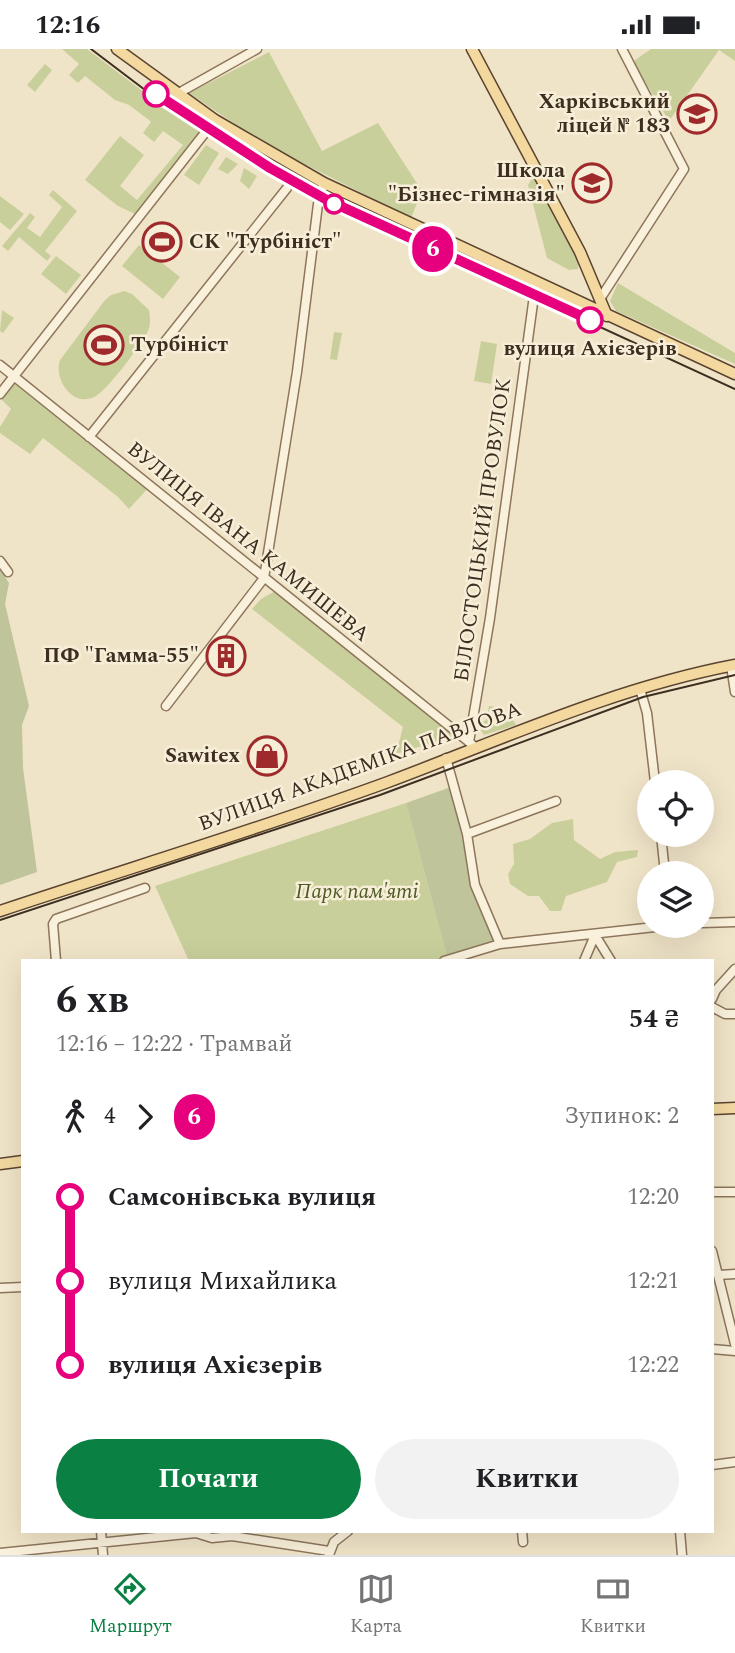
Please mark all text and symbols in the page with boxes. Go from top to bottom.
text: 12:16 [35,5,100,45]
unlabelled marker [143,81,169,107]
place label: Харківський ліцей № 183 [538,86,670,142]
school or university icon: Харківський ліцей № 183 [676,93,718,135]
place label: Школа "Бізнес-гімназія" [388,155,565,211]
school or university icon: Школа "Бізнес-гімназія" [571,162,613,204]
unlabelled marker [324,194,344,214]
sports icon: СК "Турбініст" [141,221,183,263]
place label: СК "Турбініст" [189,226,341,258]
line badge: 6 [410,226,456,272]
text: 6 [426,231,440,267]
marker: вулиця Ахієзерів [577,307,603,333]
sports icon: Турбініст [83,324,125,366]
place label: Турбініст [131,329,229,361]
place label: вулиця Ахієзерів [504,333,677,365]
street label: БІЛОСТОЦЬКИЙ ПРОВУЛОК [446,376,520,684]
street label: ВУЛИЦЯ ІВАНА КАМИШЕВА [120,434,376,650]
building icon: ПФ "Гамма-55" [205,635,247,677]
place label: ПФ "Гамма-55" [43,640,199,672]
street label: ВУЛИЦЯ АКАДЕМІКА ПАВЛОВА [194,693,526,841]
shop icon: Sawitex [246,735,288,777]
place label: Sawitex [165,740,240,772]
map controls [637,770,714,938]
button: locate [637,770,714,847]
button: layers [637,861,714,938]
park label: Парк пам'яті [296,876,418,908]
text: 6 хв [56,972,128,1030]
text: 54 ₴ [629,999,679,1039]
text: 12:16 – 12:22 · Трамвай [56,1027,292,1062]
icon: walk [56,1098,94,1136]
icon: forward [126,1098,164,1136]
text: 4 [104,1099,116,1134]
text: 6 [188,1099,201,1135]
text: Зупинок: 2 [564,1099,679,1134]
text: Самсонівська вулиця [108,1177,376,1217]
text: 12:20 [627,1180,679,1215]
text: вулиця Михайлика [108,1261,337,1301]
text: 12:21 [627,1264,679,1299]
text: вулиця Ахієзерів [108,1345,322,1385]
text: 12:22 [627,1348,679,1383]
button: Почати [56,1439,361,1519]
button: Квитки [375,1439,679,1519]
tab: Маршрут [89,1570,172,1641]
tab: Карта [350,1570,402,1641]
tab: Квитки [580,1570,646,1641]

